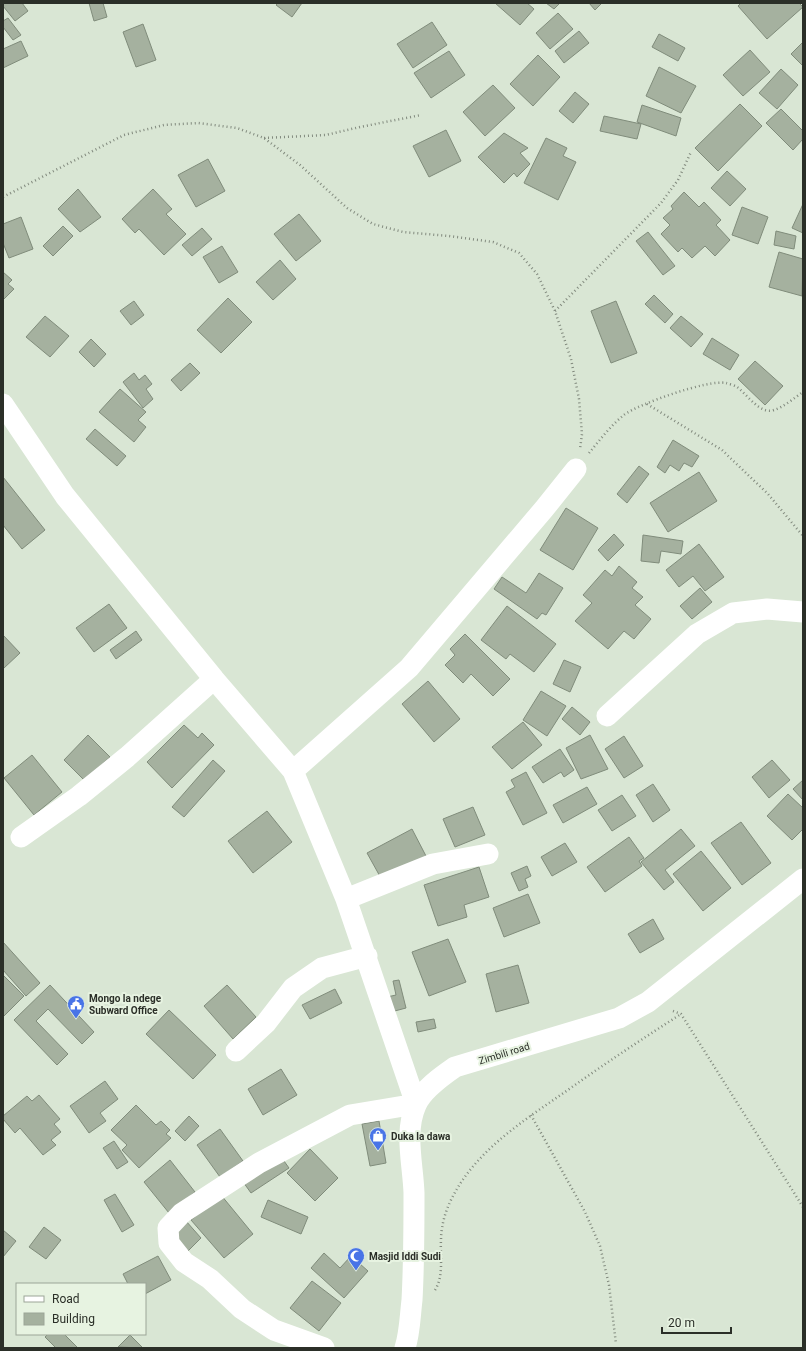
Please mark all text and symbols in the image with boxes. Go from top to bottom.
place label: Mongo la ndege Subward Office [89,993,162,1016]
public building icon: Mongo la ndege Subward Office [66,994,86,1019]
street label: Zimbili road [477,1041,531,1066]
shop icon: Duka la dawa [368,1126,388,1151]
place label: Duka la dawa [391,1131,451,1142]
mosque icon: Masjid Iddi Sudi [346,1246,366,1271]
place label: Masjid Iddi Sudi [369,1251,441,1262]
legend [16,1283,146,1335]
text: Road [52,1292,80,1306]
scale bar [662,1309,731,1335]
text: Building [52,1312,95,1326]
text: 20 m [668,1316,695,1330]

